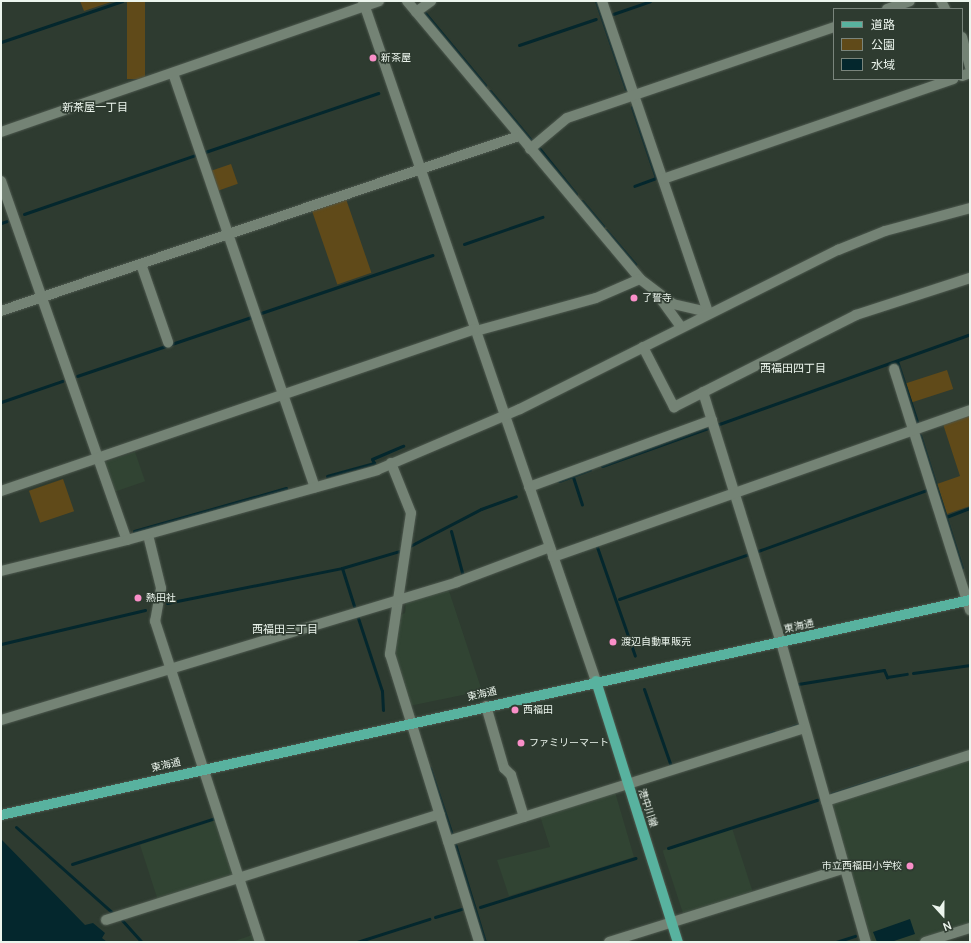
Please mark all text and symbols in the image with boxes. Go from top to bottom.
legend [833,8,963,80]
text: 道路 [871,16,895,33]
text: 公園 [871,36,895,53]
place label: 新茶屋 [381,52,411,64]
marker: 新茶屋 [368,53,378,63]
text: 水域 [871,56,895,73]
district label: 新茶屋一丁目 [62,100,128,114]
place label: 了誓寺 [642,292,672,304]
marker: 了誓寺 [629,293,639,303]
district label: 西福田四丁目 [760,361,826,375]
place label: 熱田社 [146,592,176,604]
marker: 熱田社 [133,593,143,603]
street label: 東海通 [783,617,815,635]
district label: 西福田三丁目 [252,622,318,636]
place label: 渡辺自動車販売 [621,636,691,648]
marker: 渡辺自動車販売 [608,637,618,647]
street label: 東海通 [466,685,498,703]
place label: 西福田 [523,704,553,716]
marker: 西福田 [510,705,520,715]
place label: ファミリーマート [529,737,609,749]
marker: ファミリーマート [516,738,526,748]
street label: 東海通 [150,756,182,774]
street label: 港中川線 [636,787,660,829]
place label: 市立西福田小学校 [822,860,902,872]
marker: 市立西福田小学校 [905,861,915,871]
north arrow [923,895,963,935]
text: N [941,918,954,935]

